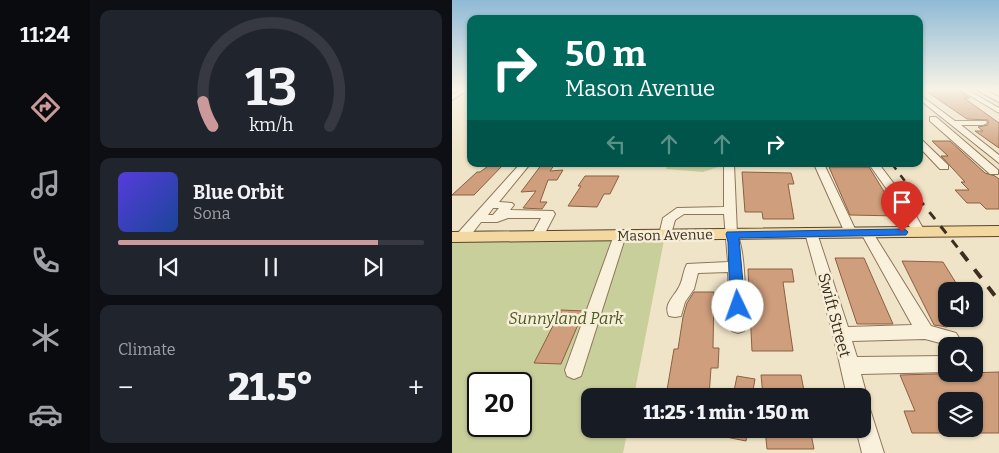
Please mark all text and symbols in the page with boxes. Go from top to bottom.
text: 11:24 [20,21,70,48]
text: 50 m [565,33,646,75]
icon: right [482,35,547,100]
text: 13 [245,56,297,119]
text: Mason Avenue [565,75,715,102]
icon: directions [28,90,63,125]
text: km/h [249,114,293,136]
icon: left [602,130,630,158]
icon: ahead [655,130,683,158]
icon: ahead [708,130,736,158]
icon: right [761,130,789,158]
icon: music [28,167,63,202]
text: Blue Orbit [193,181,284,204]
pin [881,181,923,232]
icon: arrive [888,188,916,216]
text: Sona [193,204,230,223]
street label: Mason Avenue [617,226,713,245]
icon: phone [28,243,63,278]
icon: previous [155,253,183,281]
icon: pause [257,253,285,281]
icon: next [359,253,387,281]
street label: Swift Street [814,271,855,359]
position arrow [711,279,763,331]
map controls [938,282,983,437]
button: sound [938,282,983,327]
park label: Sunnyland Park [509,309,624,328]
icon: climate [28,320,63,355]
button: search [938,337,983,382]
text: Climate [118,340,176,359]
text: 21.5° [228,364,314,410]
text: − [118,371,133,404]
text: + [408,371,424,404]
speed limit sign: 20 [467,372,532,437]
button: layers [938,392,983,437]
icon: car [28,397,63,432]
text: 11:25 · 1 min · 150 m [643,401,809,424]

